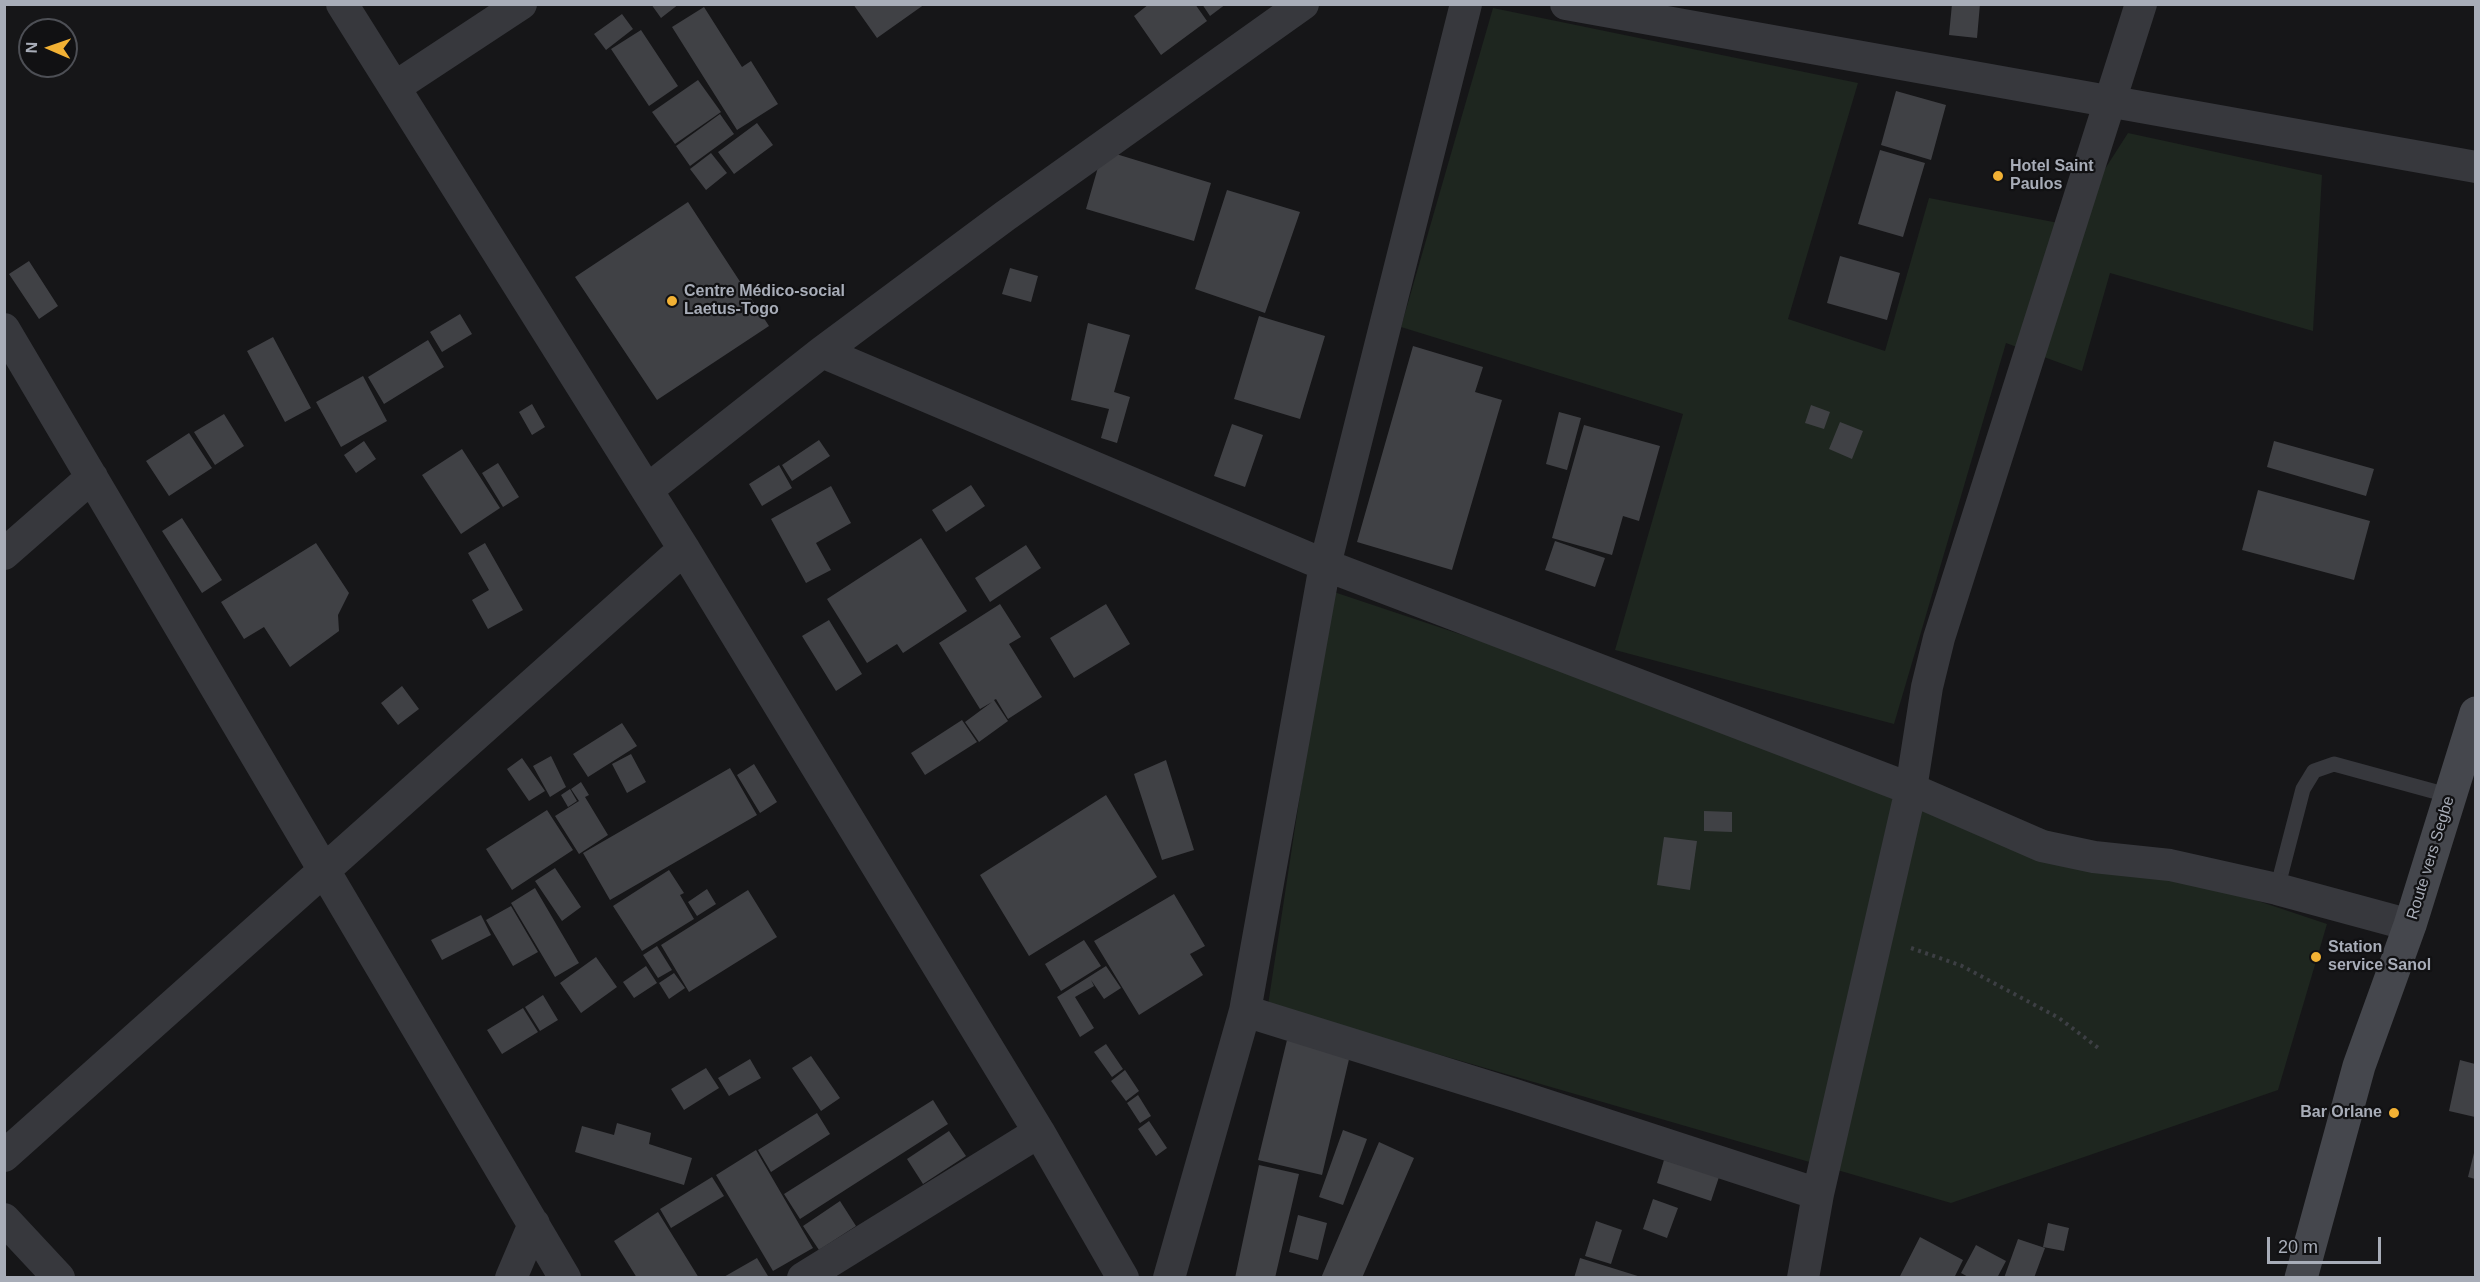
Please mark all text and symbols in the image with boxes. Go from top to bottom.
north arrow [18,18,78,78]
text: N [23,41,40,53]
place label: Hotel Saint Paulos [2010,157,2094,195]
marker: Hotel Saint Paulos [1991,169,2005,183]
place label: Centre Médico-social Laetus-Togo [684,282,845,320]
marker: Centre Médico-social Laetus-Togo [665,294,679,308]
street label: Route vers Segbe [2403,794,2459,922]
place label: Station service Sanol [2328,938,2431,976]
marker: Station service Sanol [2309,950,2323,964]
place label: Bar Orlane [2300,1103,2382,1123]
marker: Bar Orlane [2387,1106,2401,1120]
scale bar [2270,1225,2384,1263]
text: 20 m [2278,1237,2318,1257]

